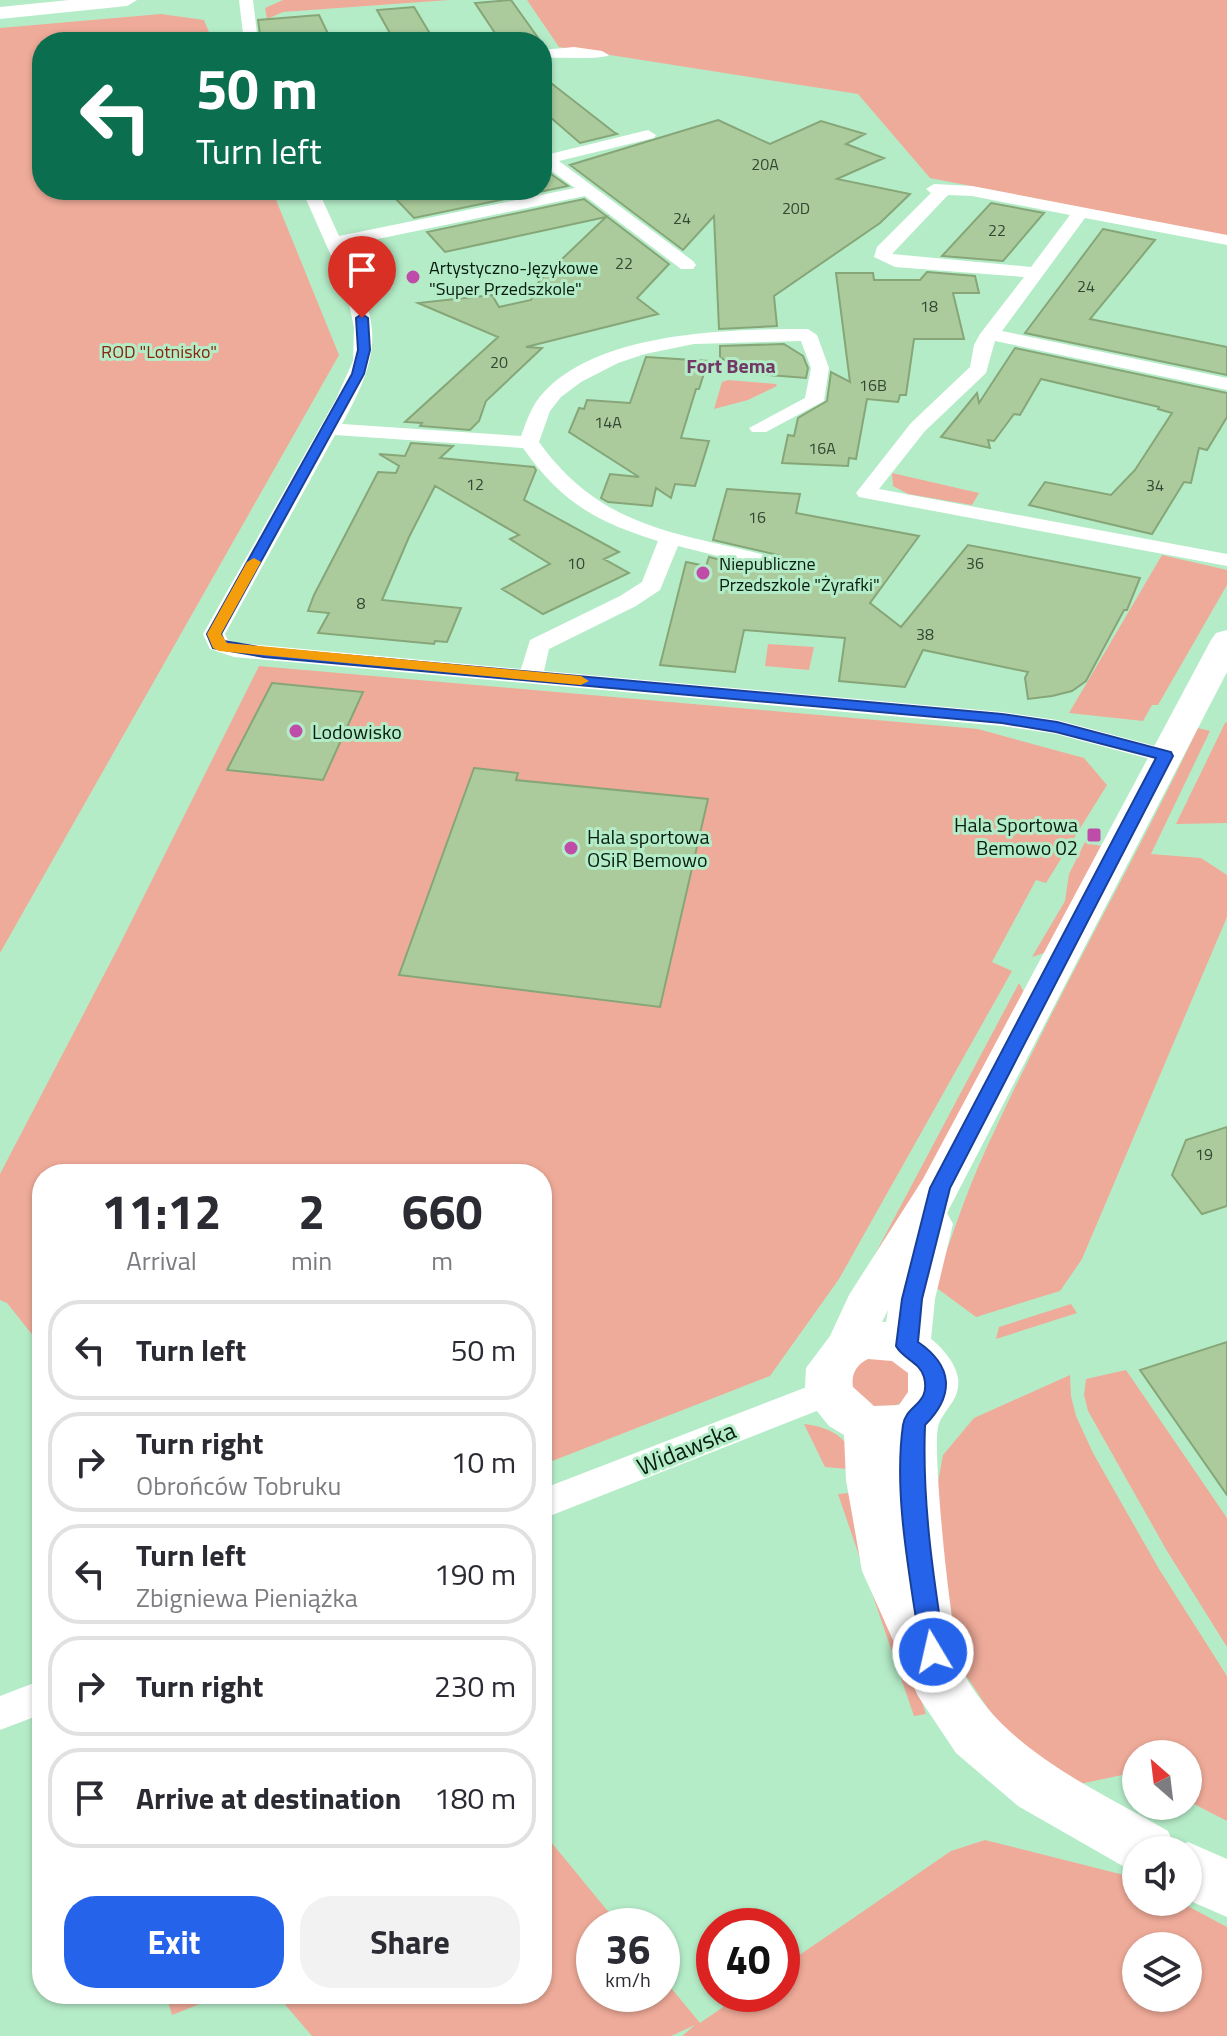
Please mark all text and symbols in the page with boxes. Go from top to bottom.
text: 50 m [196,46,318,131]
icon: left [64,64,168,168]
text: Turn left [196,123,322,178]
house number: 20A [751,152,779,176]
house number: 20D [782,196,810,220]
house number: 24 [673,206,691,230]
house number: 22 [988,218,1006,242]
pin [328,236,396,318]
icon: arrive [340,248,384,292]
house number: 22 [615,251,633,275]
place label: Artystyczno-Językowe "Super Przedszkole" [429,254,598,302]
marker: Artystyczno-Językowe "Super Przedszkole" [404,268,422,286]
house number: 24 [1077,274,1095,298]
house number: 18 [920,294,938,318]
park label: ROD "Lotnisko" [101,338,217,365]
house number: 20 [490,350,508,374]
district label: Fort Bema [686,350,776,381]
house number: 16B [859,373,887,397]
house number: 14A [594,410,622,434]
house number: 16A [808,436,836,460]
house number: 12 [466,472,484,496]
house number: 34 [1146,473,1164,497]
house number: 16 [748,505,766,529]
place label: Niepubliczne Przedszkole "Żyrafki" [719,550,880,598]
house number: 10 [567,551,585,575]
house number: 36 [966,551,984,575]
marker: Niepubliczne Przedszkole "Żyrafki" [694,564,712,582]
house number: 8 [357,591,366,615]
house number: 38 [916,622,934,646]
place label: Lodowisko [312,716,402,747]
marker: Lodowisko [287,722,305,740]
place label: Hala Sportowa Bemowo 02 [954,809,1078,863]
place label: Hala sportowa OSiR Bemowo [587,821,710,875]
marker: Hala Sportowa Bemowo 02 [1085,826,1103,844]
marker: Hala sportowa OSiR Bemowo [562,839,580,857]
house number: 19 [1195,1142,1213,1166]
text: 11:12 [102,1175,221,1248]
text: 2 [298,1175,325,1248]
text: 660 [402,1175,482,1248]
text: Arrival [126,1241,197,1280]
text: min [291,1241,332,1280]
text: m [431,1241,453,1280]
text: Turn left [136,1327,246,1373]
text: 50 m [451,1327,516,1373]
icon: left [68,1328,112,1372]
street label: Widawska [631,1412,741,1484]
text: Turn right [136,1420,264,1466]
text: 10 m [451,1439,516,1485]
icon: right [68,1440,112,1484]
text: Obrońców Tobruku [136,1466,341,1505]
text: Turn left [136,1532,246,1578]
text: 190 m [434,1551,516,1597]
icon: left [68,1552,112,1596]
text: Zbigniewa Pieniążka [136,1578,358,1617]
position arrow [891,1610,975,1694]
text: Turn right [136,1663,264,1709]
text: 230 m [434,1663,516,1709]
icon: right [68,1664,112,1708]
north arrow [1122,1740,1202,1820]
map controls [1122,1740,1202,2012]
text: Arrive at destination [136,1775,401,1821]
text: 180 m [434,1775,516,1821]
icon: arrive [68,1776,112,1820]
button: sound [1122,1836,1202,1916]
button: Exit [64,1896,284,1988]
button: Share [300,1896,520,1988]
speed limit sign: 40 [696,1908,800,2012]
text: 36 [606,1919,650,1980]
button: layers [1122,1932,1202,2012]
text: km/h [605,1964,651,1995]

